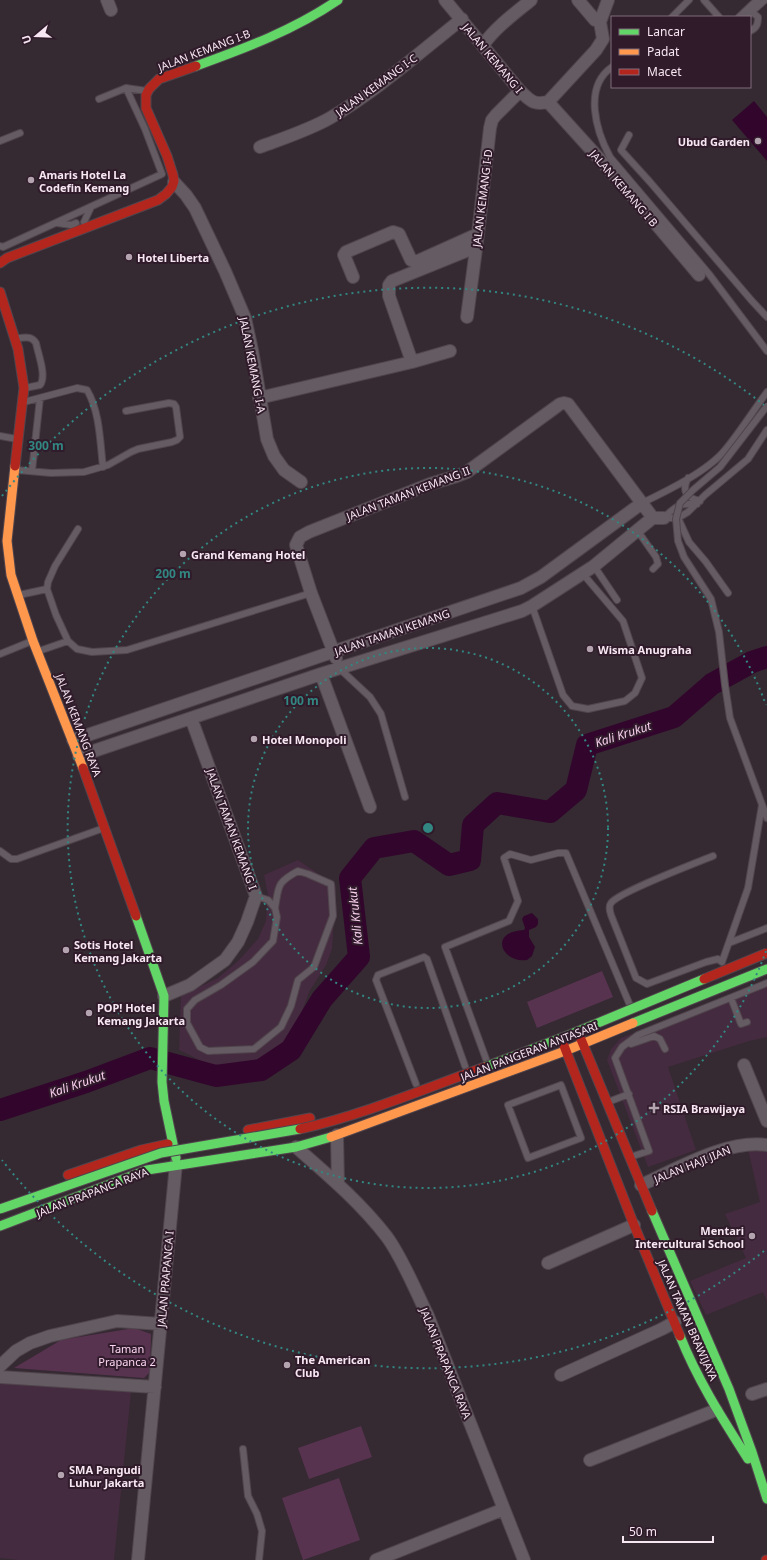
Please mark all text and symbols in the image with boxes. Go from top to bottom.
north arrow [16,16,56,56]
legend [611,16,751,88]
street label: JALAN KEMANG I [459,19,527,96]
text: Lancar [647,23,685,40]
street label: JALAN KEMANG I-B [155,26,252,75]
text: U [18,33,35,46]
text: Padat [647,43,680,60]
street label: JALAN KEMANG I-C [331,50,420,120]
text: Macet [647,63,682,80]
place label: Ubud Garden [678,134,750,149]
marker: Ubud Garden [753,136,763,146]
street label: JALAN KEMANG I B [586,146,661,230]
street label: JALAN KEMANG I-D [468,148,495,249]
place label: Amaris Hotel La Codefin Kemang [39,167,129,195]
marker: Amaris Hotel La Codefin Kemang [26,175,36,185]
place label: Hotel Liberta [137,250,209,265]
marker: Hotel Liberta [124,252,134,262]
street label: JALAN KEMANG I-A [236,315,270,415]
text: 300 m [28,437,64,454]
street label: JALAN TAMAN KEMANG II [343,462,472,524]
place label: Grand Kemang Hotel [191,547,305,562]
marker: Grand Kemang Hotel [178,549,188,559]
text: 200 m [155,565,191,582]
street label: JALAN TAMAN KEMANG [331,605,452,659]
place label: Wisma Anugraha [598,642,692,657]
marker: Wisma Anugraha [585,644,595,654]
street label: JALAN KEMANG RAYA [52,670,106,779]
text: 100 m [283,692,319,709]
water label: Kali Krukut [593,717,654,751]
place label: Hotel Monopoli [262,732,346,747]
marker: Hotel Monopoli [249,734,259,744]
street label: JALAN TAMAN KEMANG I [203,766,261,892]
centre of rings [421,821,435,835]
water label: Kali Krukut [343,885,366,946]
place label: Sotis Hotel Kemang Jakarta [74,937,162,965]
marker: Sotis Hotel Kemang Jakarta [61,945,71,955]
place label: POP! Hotel Kemang Jakarta [97,1000,185,1028]
marker: POP! Hotel Kemang Jakarta [84,1008,94,1018]
street label: JALAN PANGERAN ANTASARI [457,1018,600,1085]
water label: Kali Krukut [47,1066,108,1102]
place label: RSIA Brawijaya [663,1101,745,1116]
marker: RSIA Brawijaya [648,1102,660,1114]
street label: JALAN HAJI JIAN [650,1142,733,1187]
street label: JALAN PRAPANCA RAYA [33,1163,151,1221]
place label: Mentari Intercultural School [635,1223,744,1251]
street label: JALAN PRAPANCA I [153,1230,177,1329]
marker: Mentari Intercultural School [747,1231,757,1241]
street label: JALAN TAMAN BRAWIJAYA [654,1256,722,1384]
street label: JALAN PRAPANCA RAYA [416,1304,476,1422]
park label: Taman Prapanca 2 [98,1341,156,1369]
place label: The American Club [295,1352,370,1380]
marker: The American Club [282,1360,292,1370]
place label: SMA Pangudi Luhur Jakarta [69,1462,144,1490]
marker: SMA Pangudi Luhur Jakarta [56,1470,66,1480]
scale bar [623,1518,713,1544]
text: 50 m [629,1523,657,1540]

